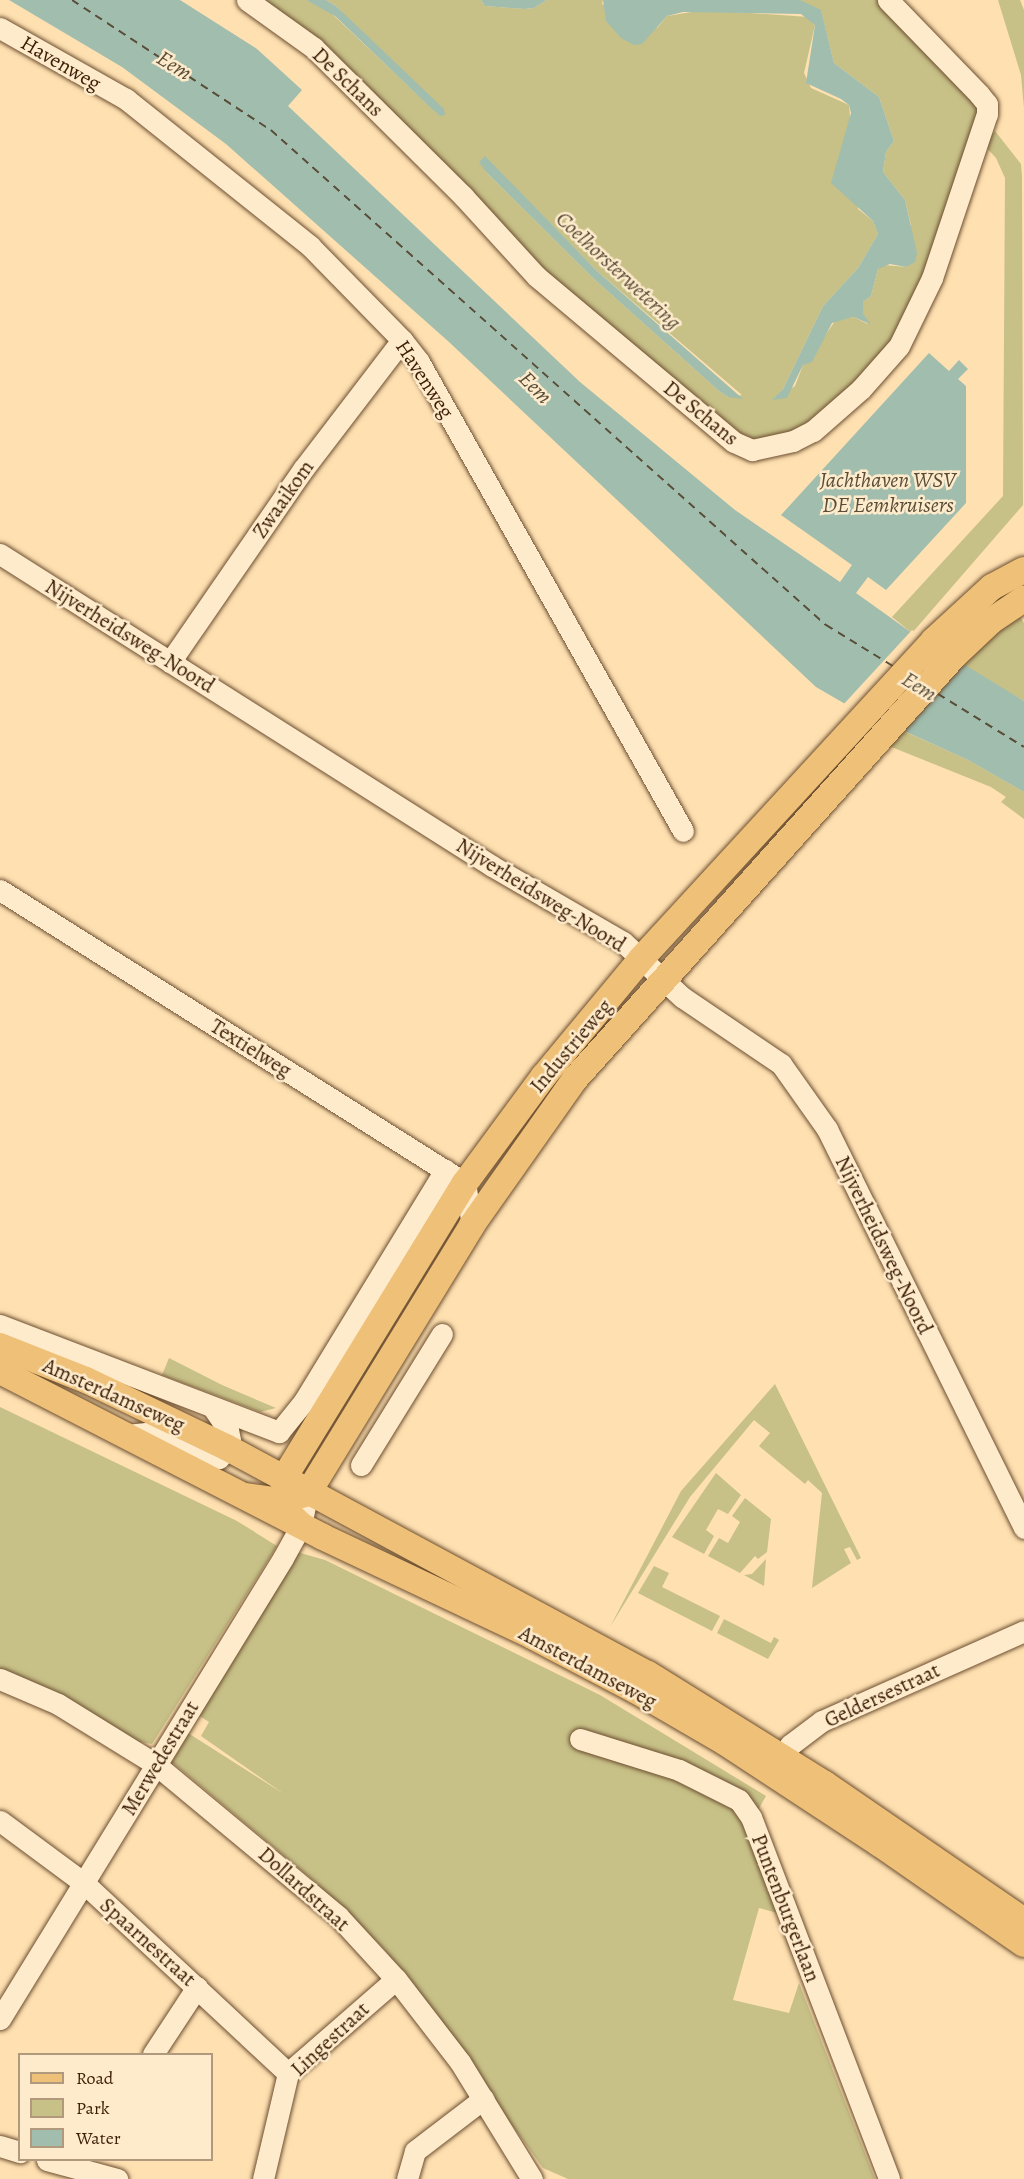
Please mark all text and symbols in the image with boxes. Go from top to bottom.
street label: Havenweg [16,30,106,96]
street label: De Schans [307,42,389,122]
water label: Eem [152,45,196,87]
water label: Coelhorsterwetering [550,206,686,336]
street label: Havenweg [390,335,460,423]
water label: Eem [513,366,557,410]
street label: De Schans [659,375,743,451]
street label: Zwaaikom [247,455,319,543]
water label: Jachthaven WSV DE Eemkruisers [820,467,956,518]
street label: Nijverheidsweg-Noord [41,574,219,698]
water label: Eem [897,666,941,708]
street label: Nijverheidsweg-Noord [452,833,630,957]
street label: Industrieweg [525,994,617,1098]
street label: Textielweg [206,1013,296,1083]
street label: Nijverheidsweg-Noord [830,1152,938,1338]
street label: Amsterdamseweg [39,1352,189,1438]
street label: Amsterdamseweg [515,1620,661,1714]
street label: Geldersestraat [820,1657,944,1733]
street label: Merwedestraat [116,1696,204,1820]
street label: Puntenburgerlaan [746,1830,826,1986]
street label: Dollardstraat [253,1841,355,1937]
street label: Spaarnestraat [95,1892,201,1992]
street label: Lingestraat [286,1996,374,2082]
legend [18,2053,213,2161]
text: Road [76,2066,113,2090]
text: Park [76,2096,110,2120]
text: Water [76,2126,121,2150]

